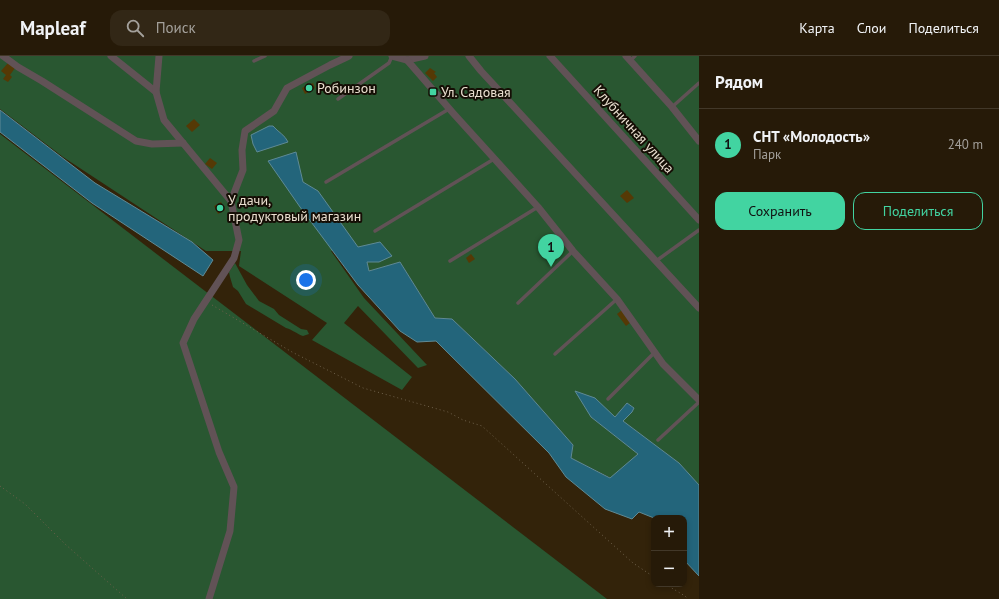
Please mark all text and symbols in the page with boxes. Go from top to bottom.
search box [110,10,390,46]
text: Mapleaf [20,16,86,40]
icon: search [124,17,146,39]
text: Поиск [156,18,196,37]
text: Карта [799,19,835,37]
text: Слои [857,19,886,37]
text: Поделиться [908,19,979,37]
text: Рядом [715,71,763,93]
place label: Робинзон [317,79,376,97]
street label: Клубничная улица [590,81,678,177]
marker: Робинзон [304,83,314,93]
place label: Ул. Садовая [441,83,511,101]
marker: Ул. Садовая [428,87,438,97]
text: СНТ «Молодость» [753,127,870,146]
text: 1 [724,136,732,153]
text: 240 m [948,136,983,153]
text: Парк [753,146,781,163]
place label: У дачи, продуктовый магазин [228,191,361,225]
button: Сохранить [715,192,845,230]
button: Поделиться [853,192,983,230]
marker: У дачи, продуктовый магазин [215,203,225,213]
pin: 1 [538,234,564,267]
your location [296,270,316,290]
map controls [651,515,687,587]
button: + [651,515,687,551]
button: − [651,551,687,587]

